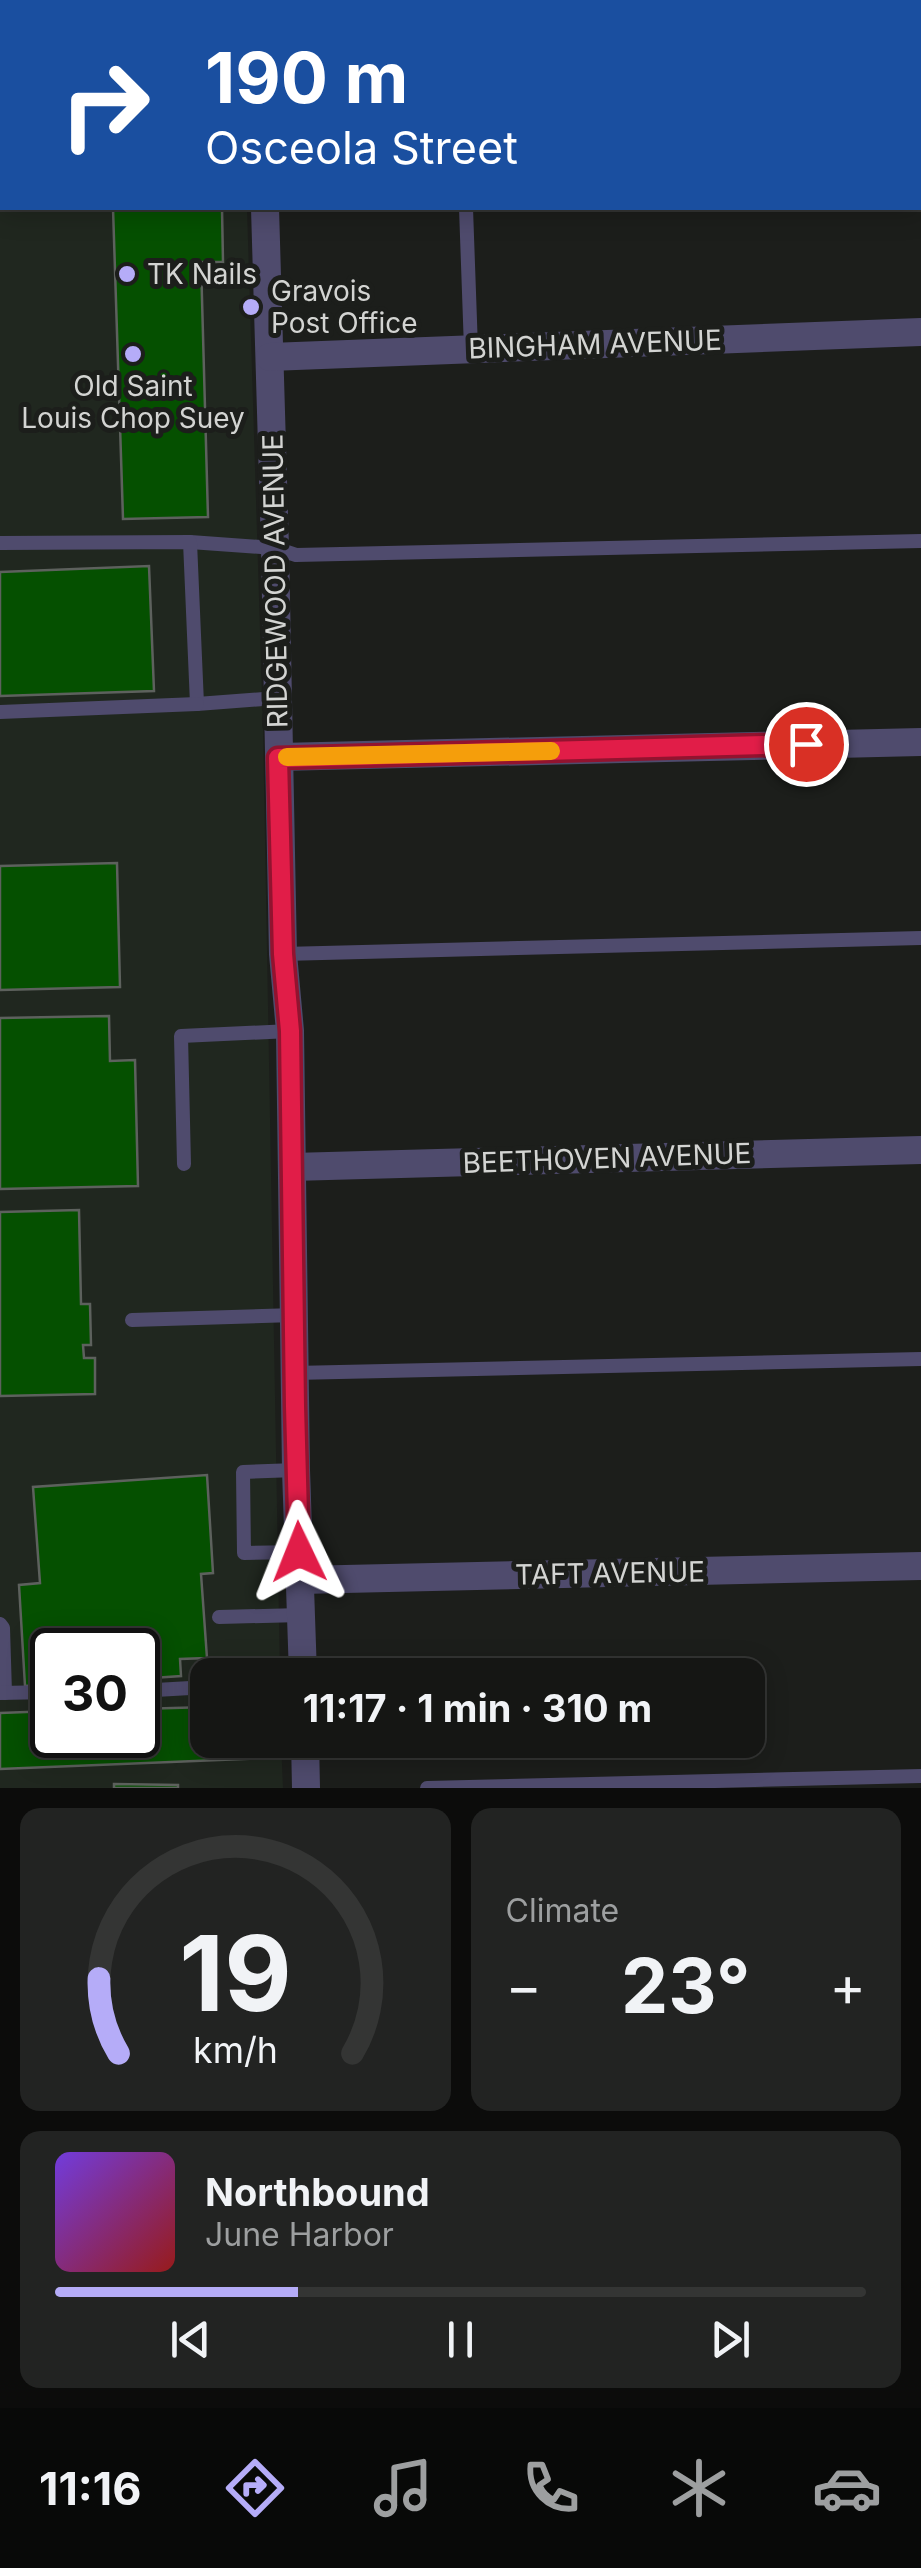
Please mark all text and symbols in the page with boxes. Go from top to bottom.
text: 190 m [205,35,408,120]
icon: right [40,40,170,170]
text: Osceola Street [205,120,518,175]
place label: TK Nails [147,257,257,291]
marker: TK Nails [116,263,138,285]
place label: Gravois Post Office [271,274,417,340]
marker: Gravois Post Office [240,296,262,318]
street label: BINGHAM AVENUE [468,323,722,365]
marker: Old Saint Louis Chop Suey [122,343,144,365]
place label: Old Saint Louis Chop Suey [21,369,245,435]
street label: RIDGEWOOD AVENUE [255,434,295,728]
pin [764,702,849,787]
icon: arrive [779,717,834,772]
street label: BEETHOVEN AVENUE [462,1136,752,1180]
position arrow [247,1500,351,1604]
street label: TAFT AVENUE [515,1554,705,1592]
speed limit sign: 30 [30,1628,160,1758]
text: 11:17 · 1 min · 310 m [303,1685,652,1731]
text: Climate [506,1891,619,1930]
text: 19 [179,1910,291,2036]
text: 23° [621,1940,751,2031]
text: − [506,1953,542,2019]
text: + [830,1953,866,2019]
text: km/h [193,2028,278,2072]
text: Northbound [205,2169,430,2215]
text: June Harbor [205,2215,394,2254]
icon: previous [163,2312,218,2367]
icon: pause [433,2312,488,2367]
icon: next [703,2312,758,2367]
icon: directions [220,2453,290,2523]
icon: music [368,2453,438,2523]
icon: phone [516,2453,586,2523]
icon: climate [664,2453,734,2523]
icon: car [812,2453,882,2523]
text: 11:16 [39,2461,142,2516]

